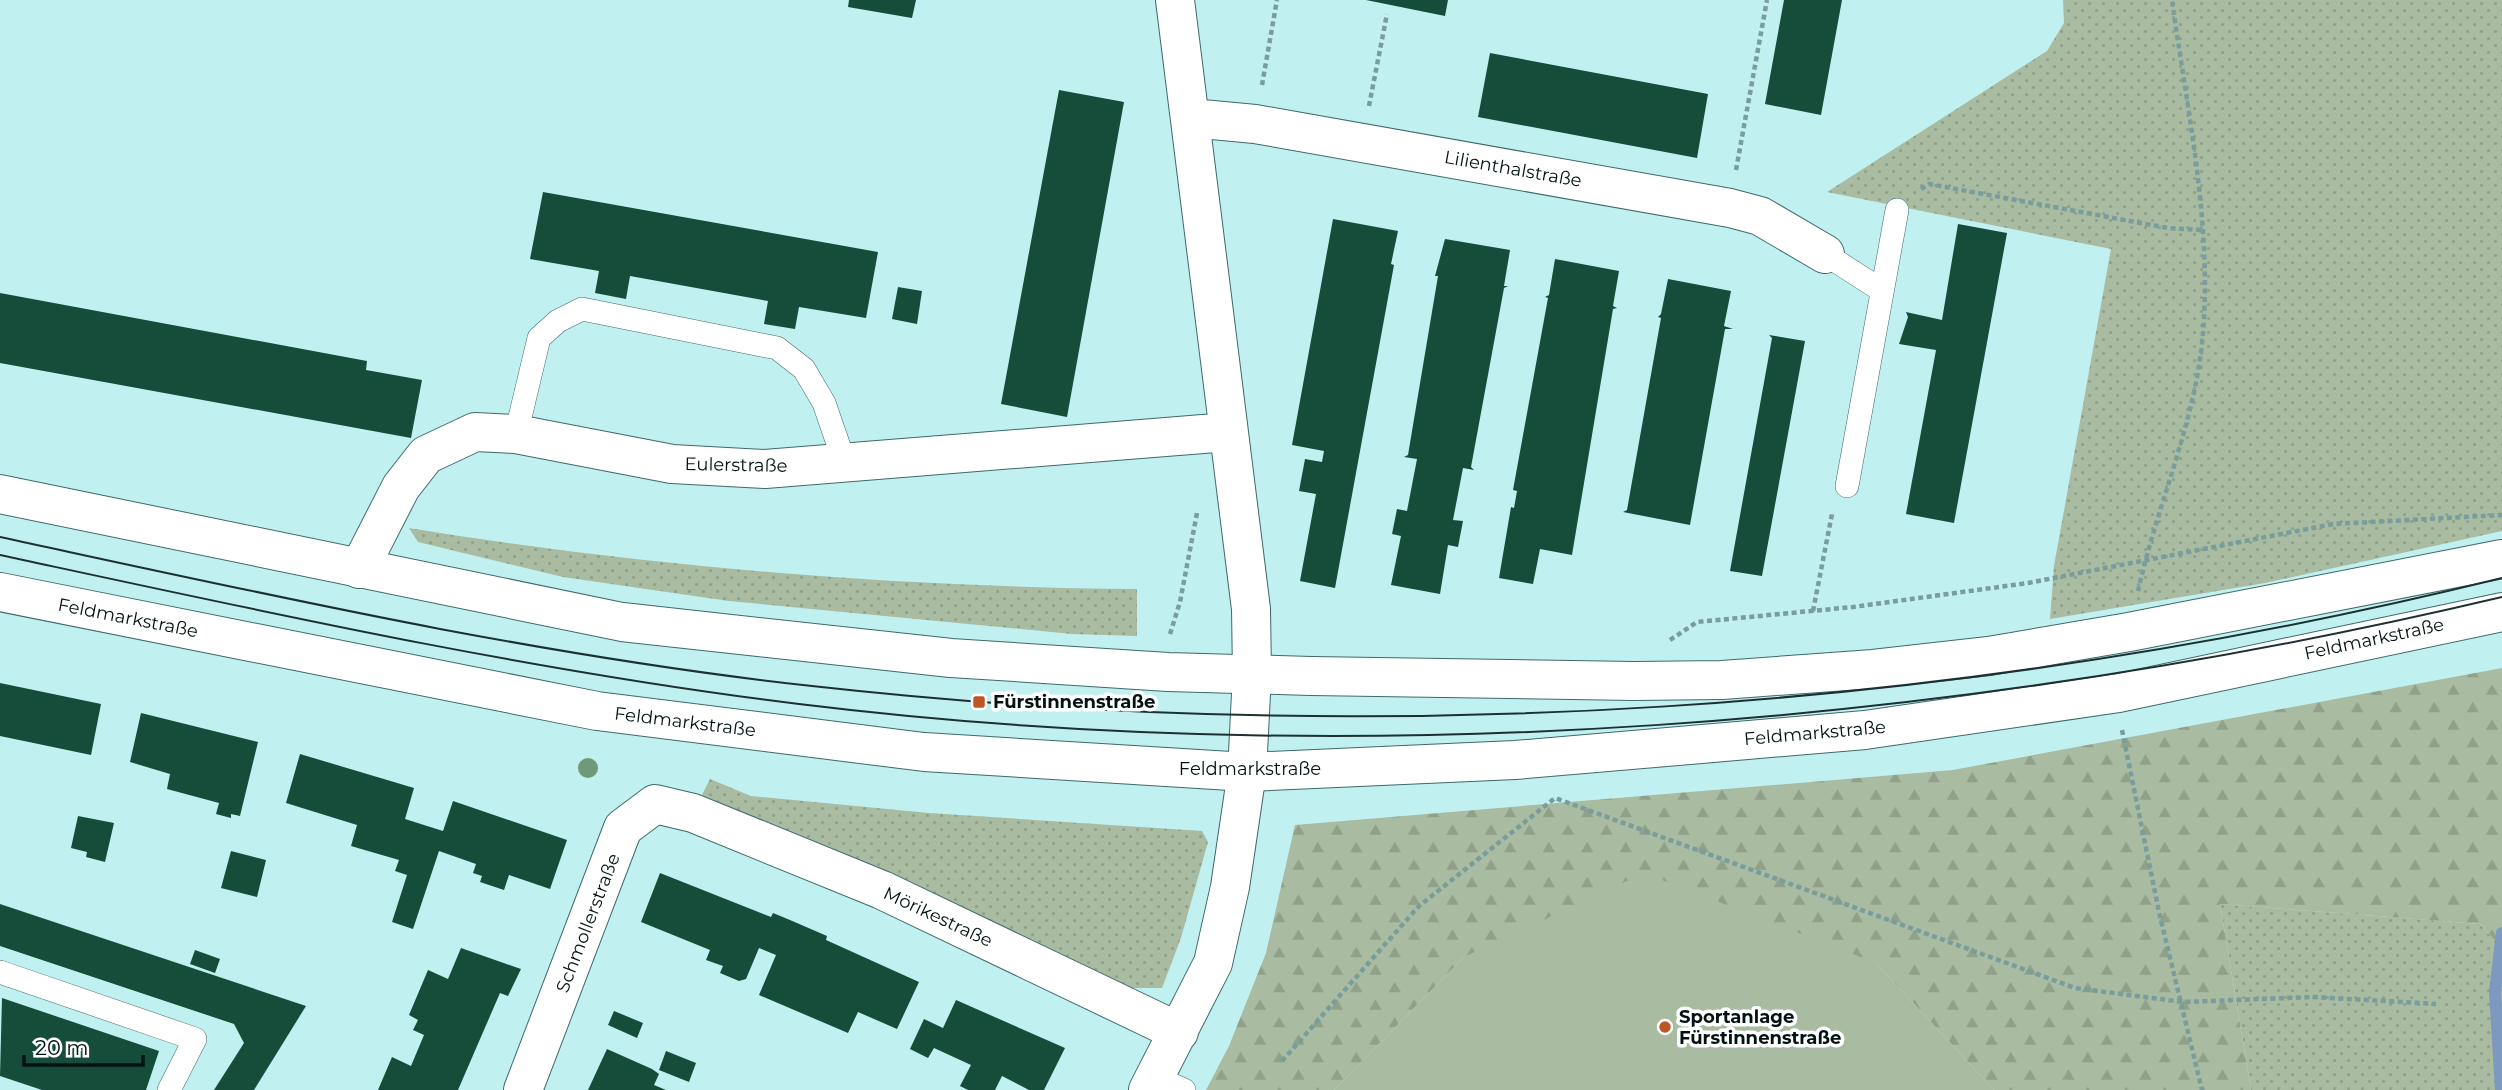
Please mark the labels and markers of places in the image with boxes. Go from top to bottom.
place label: Fürstinnenstraße [993,691,1155,713]
marker: Fürstinnenstraße [971,694,987,710]
place label: Sportanlage Fürstinnenstraße [1679,1006,1841,1049]
marker: Sportanlage Fürstinnenstraße [1657,1019,1673,1035]

